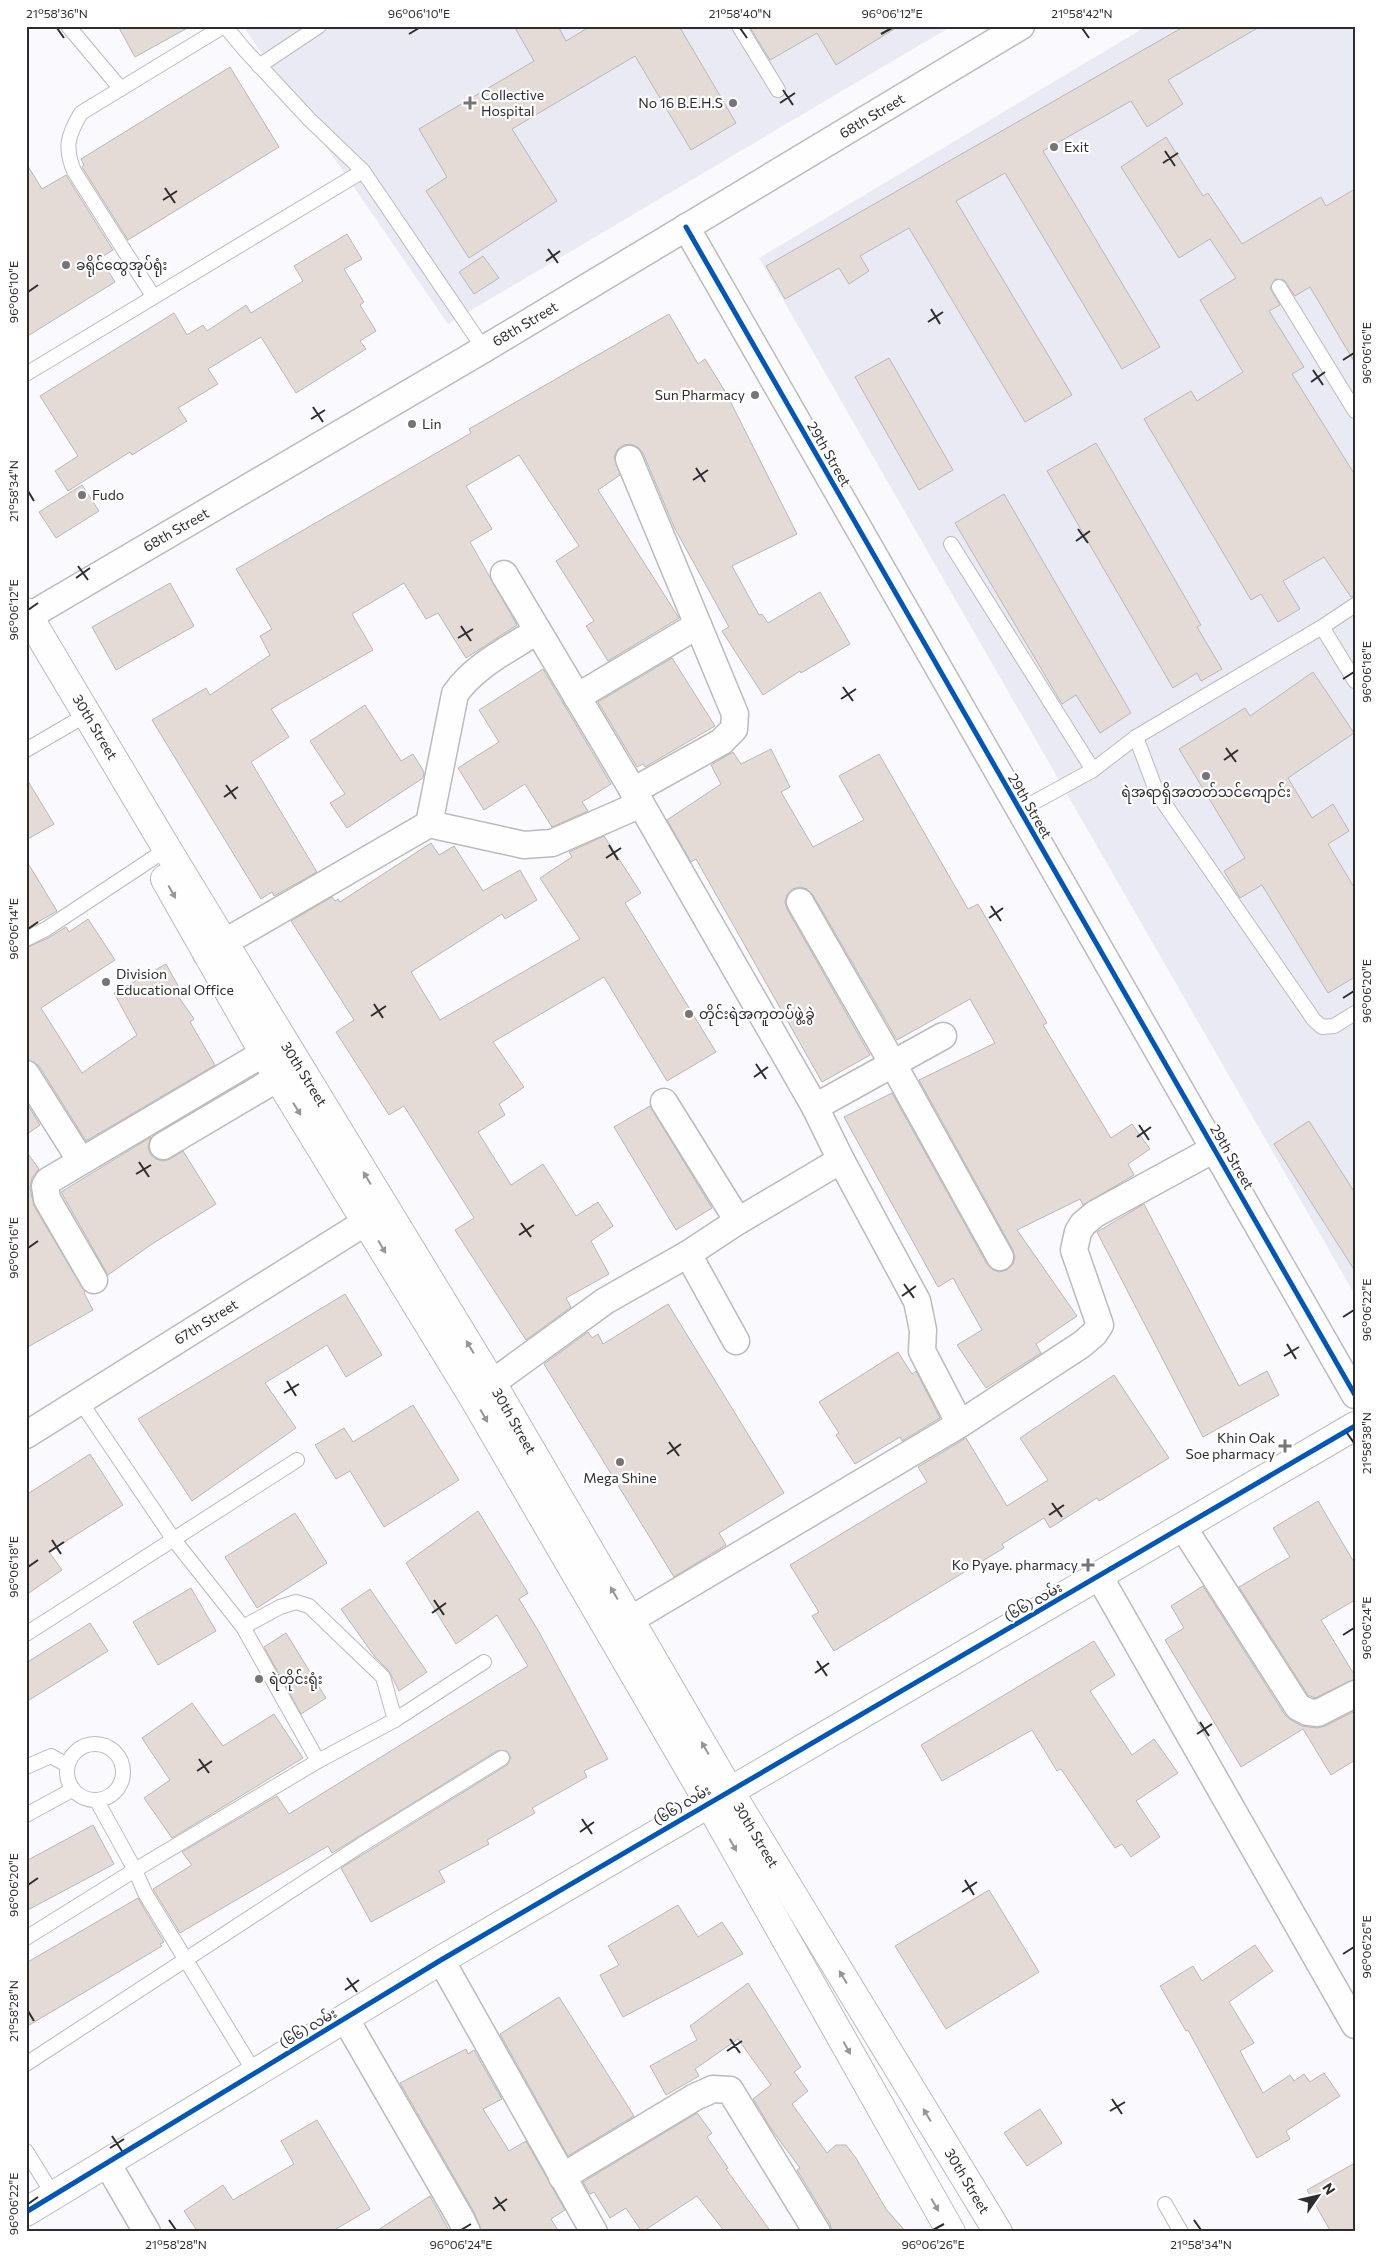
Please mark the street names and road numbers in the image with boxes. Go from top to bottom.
street label: 68th Street [836,89,908,142]
street label: 68th Street [489,297,561,350]
street label: 29th Street [804,418,855,489]
street label: 68th Street [140,504,212,555]
street label: 30th Street [69,691,122,763]
street label: 29th Street [1005,770,1056,841]
street label: 30th Street [278,1038,331,1109]
street label: 29th Street [1207,1121,1258,1192]
street label: 67th Street [171,1295,241,1348]
street label: 30th Street [489,1385,540,1457]
street label: (၆၆) လမ်း [1000,1577,1065,1625]
street label: (၆၆) လမ်း [650,1780,713,1828]
street label: 30th Street [730,1799,783,1871]
street label: (၆၆) လမ်း [276,2003,339,2051]
street label: 30th Street [941,2145,994,2217]

